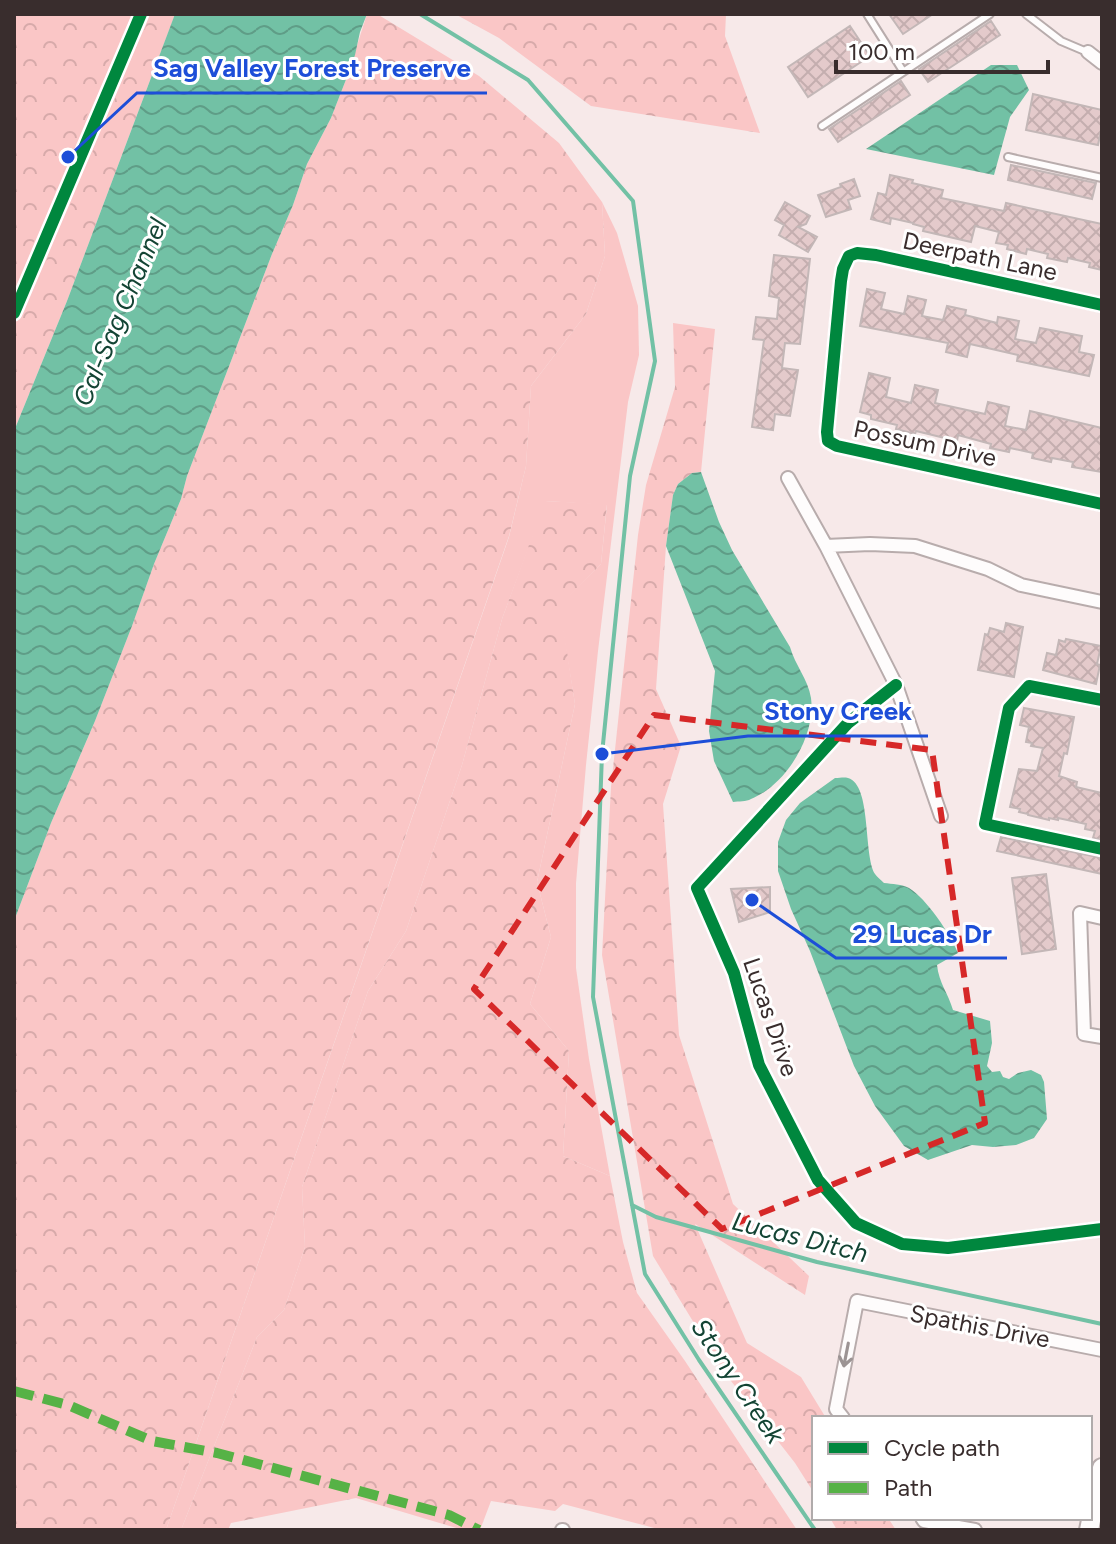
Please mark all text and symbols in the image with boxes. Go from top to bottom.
scale bar [836,24,1048,74]
text: 100 m [848,37,915,66]
callout: Sag Valley Forest Preserve [137,43,487,93]
text: Sag Valley Forest Preserve [153,52,471,84]
water label: Cal-Sag Channel [66,213,174,411]
street label: Deerpath Lane [900,226,1060,286]
street label: Possum Drive [851,414,999,472]
callout: Stony Creek [748,686,928,736]
text: Stony Creek [764,695,912,727]
callout: 29 Lucas Dr [836,908,1007,958]
text: 29 Lucas Dr [852,918,992,950]
street label: Lucas Drive [737,954,805,1080]
water label: Lucas Ditch [729,1205,871,1269]
street label: Spathis Drive [908,1298,1052,1354]
water label: Stony Creek [684,1312,792,1451]
one-way arrow [838,1342,853,1367]
legend [812,1416,1092,1520]
text: Cycle path [884,1433,1000,1462]
text: Path [884,1473,932,1502]

